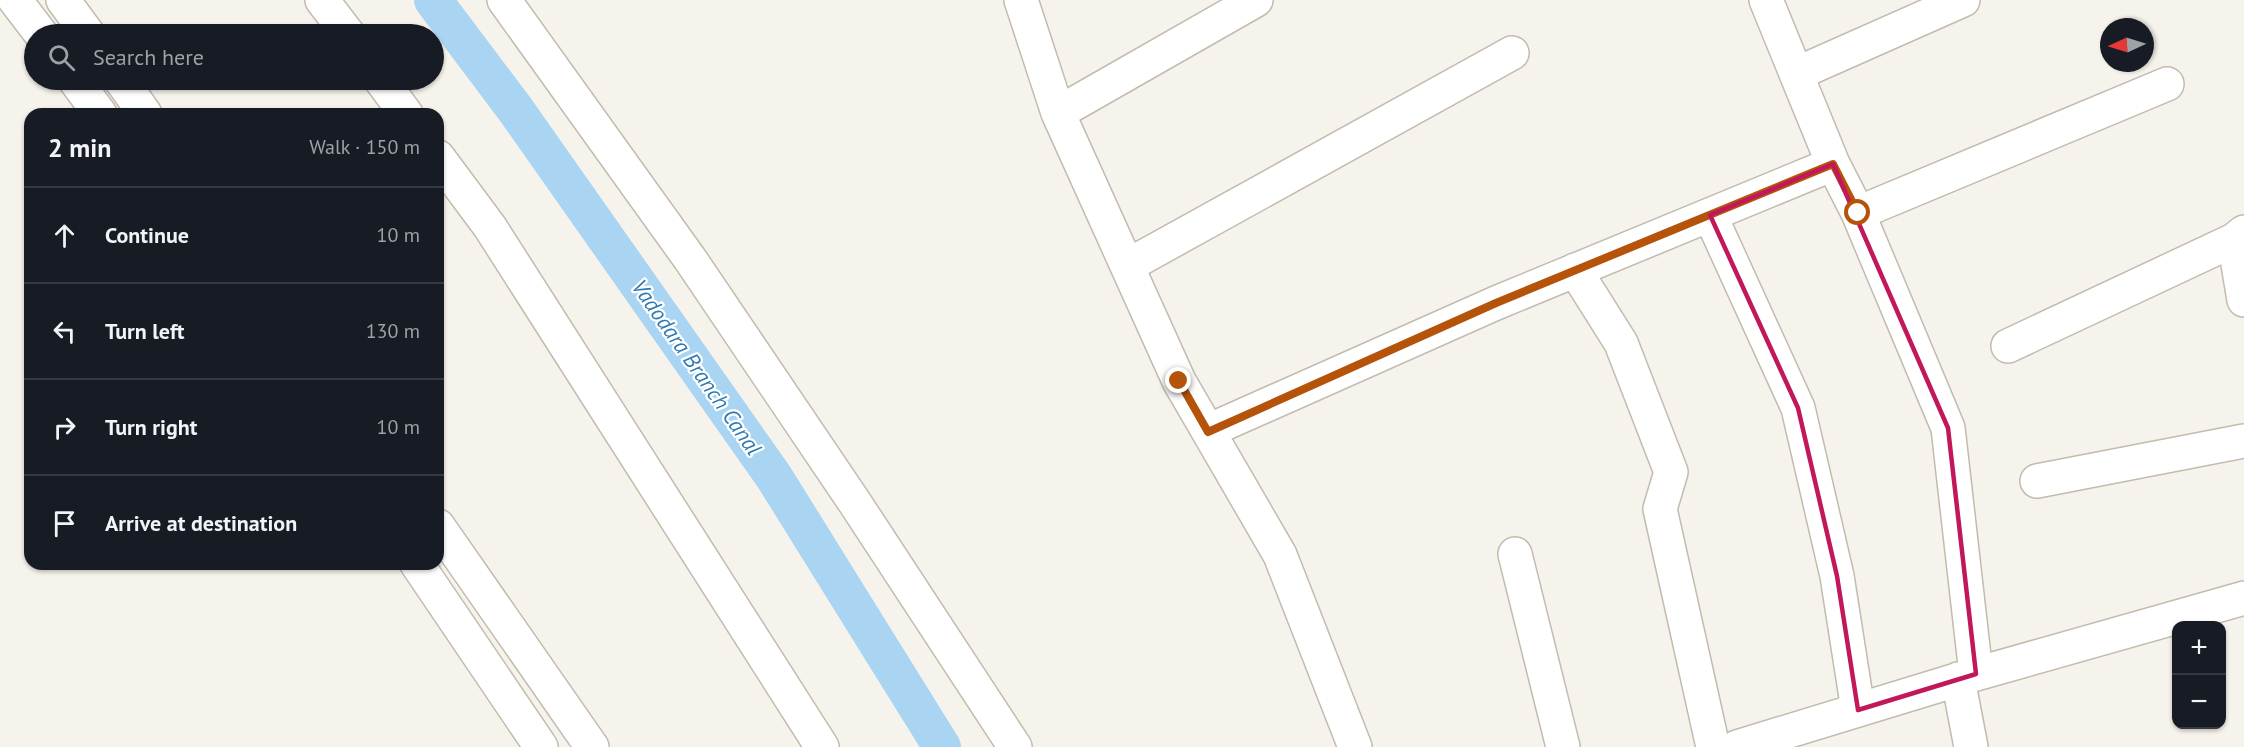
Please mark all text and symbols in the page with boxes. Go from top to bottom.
north arrow [2100,18,2154,72]
search box [24,24,444,90]
icon: search [45,41,78,74]
text: Search here [93,43,204,71]
text: 2 min [48,131,111,164]
text: Walk · 150 m [309,134,420,160]
route start [1844,199,1870,225]
icon: ahead [48,219,81,252]
text: Continue [105,221,189,249]
text: 10 m [377,222,420,248]
water label: Vadodara Branch Canal [626,274,768,460]
icon: left [48,315,81,348]
text: Turn left [105,317,185,345]
text: 130 m [366,318,420,344]
route end [1165,367,1191,393]
icon: right [48,411,81,444]
text: Turn right [105,413,197,441]
text: 10 m [377,414,420,440]
icon: arrive [48,507,81,540]
text: Arrive at destination [105,509,297,537]
map controls [2172,621,2226,729]
button: + [2172,621,2226,675]
button: − [2172,675,2226,729]

